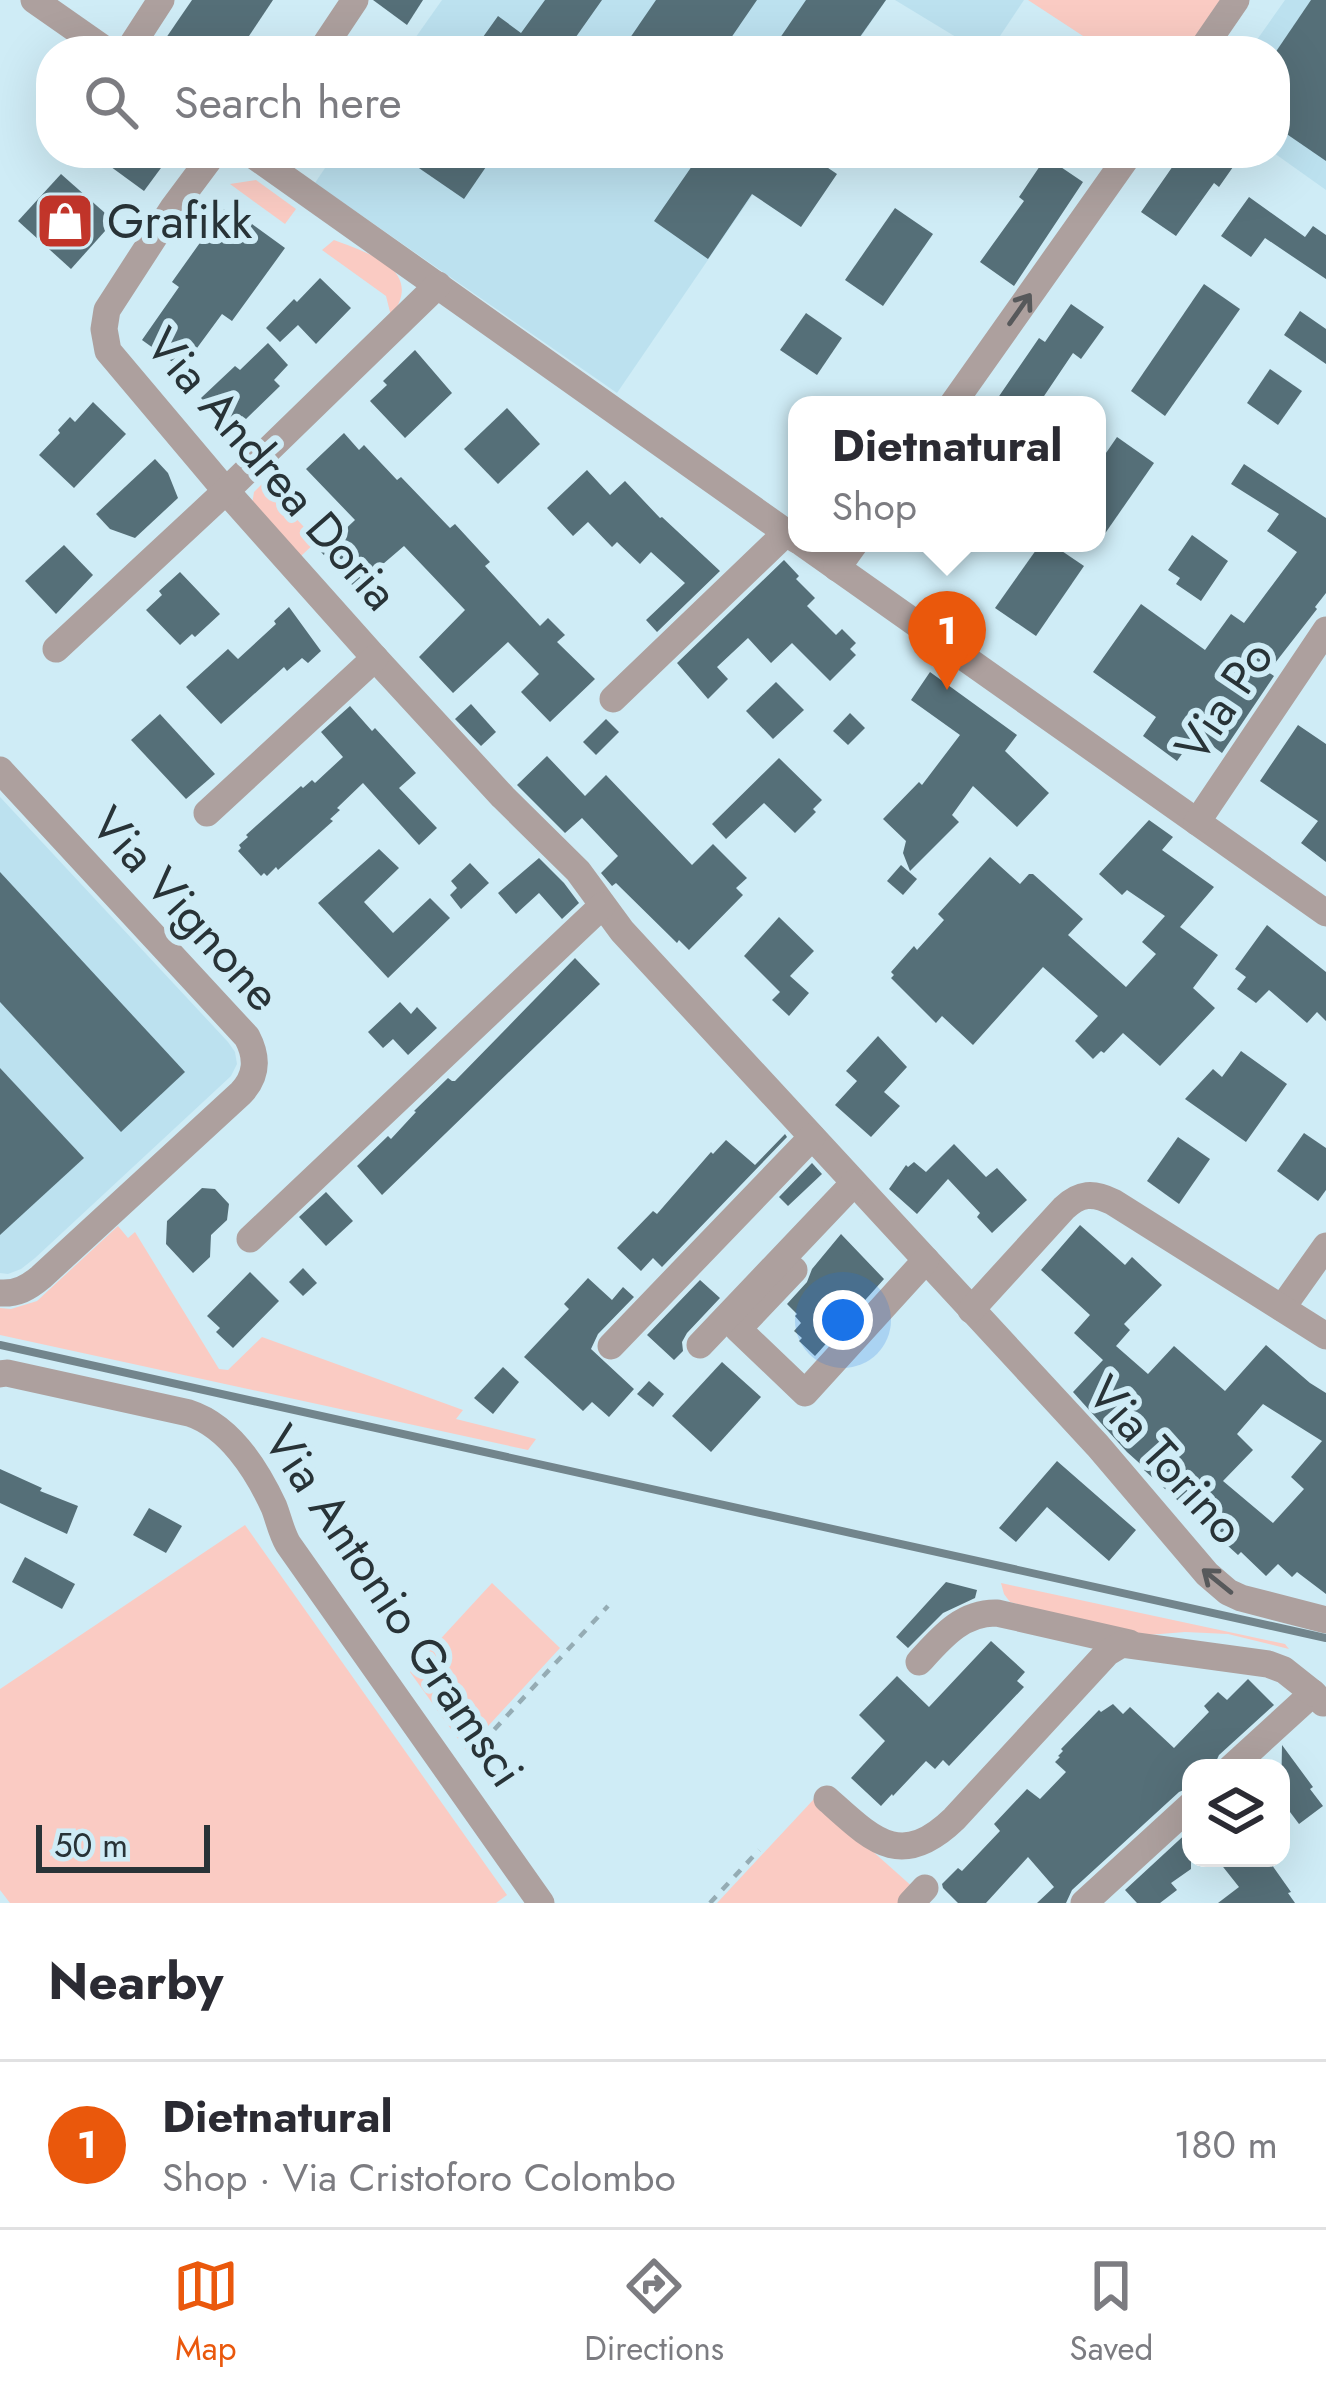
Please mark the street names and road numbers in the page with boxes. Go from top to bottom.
street label: Via Andrea Doria [130,313,414,625]
street label: Via Po [1158,627,1290,775]
street label: Via Vignone [75,791,297,1027]
street label: Via Torino [1072,1360,1260,1560]
street label: Via Antonio Gramsci [247,1411,541,1801]

